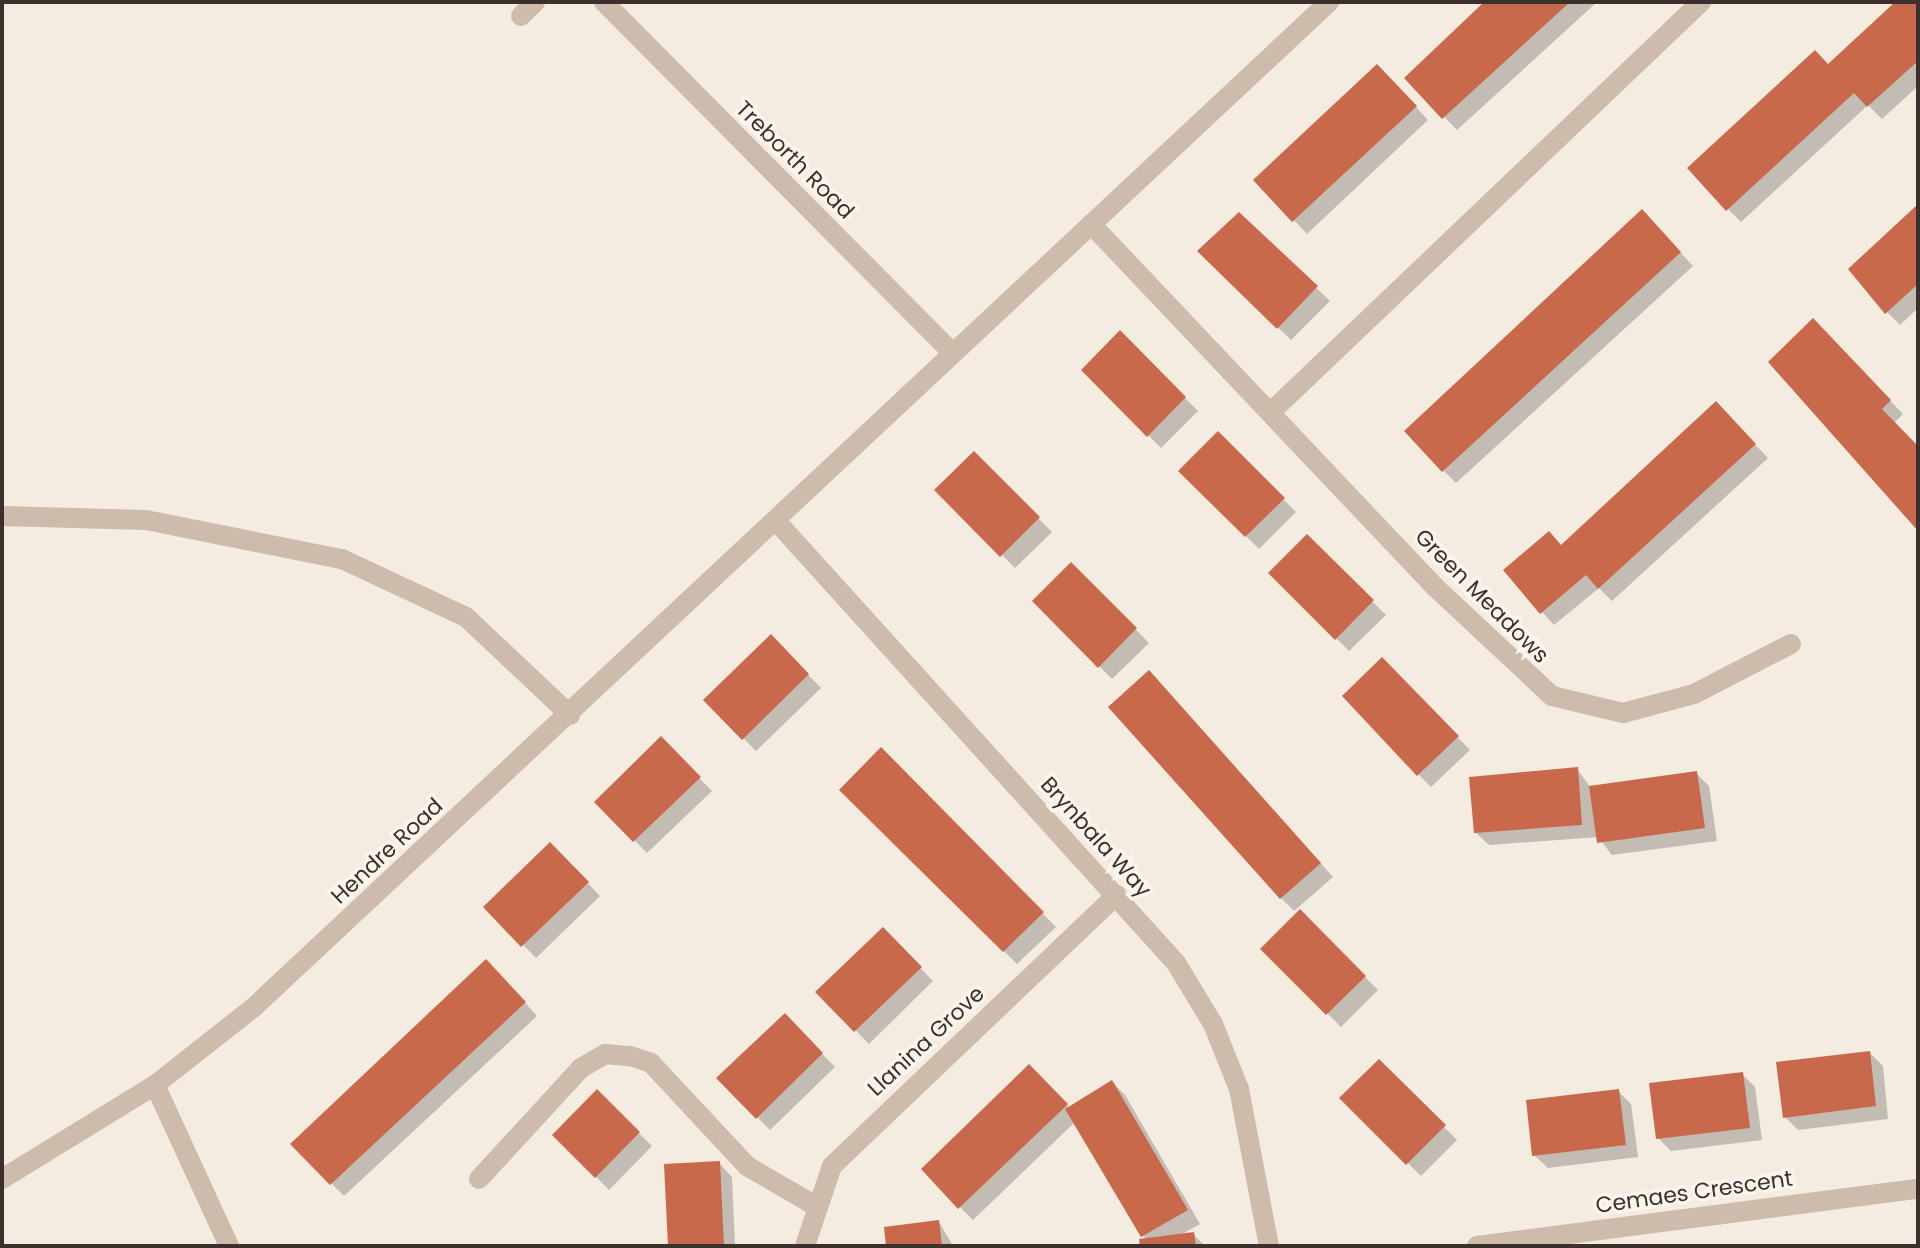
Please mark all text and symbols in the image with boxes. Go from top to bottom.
street label: Treborth Road [730,95,860,225]
street label: Green Meadows [1410,524,1554,668]
street label: Brynbala Way [1035,771,1157,903]
street label: Hendre Road [326,793,448,909]
street label: Llanina Grove [862,980,990,1102]
street label: Cemaes Crescent [1594,1165,1794,1219]

